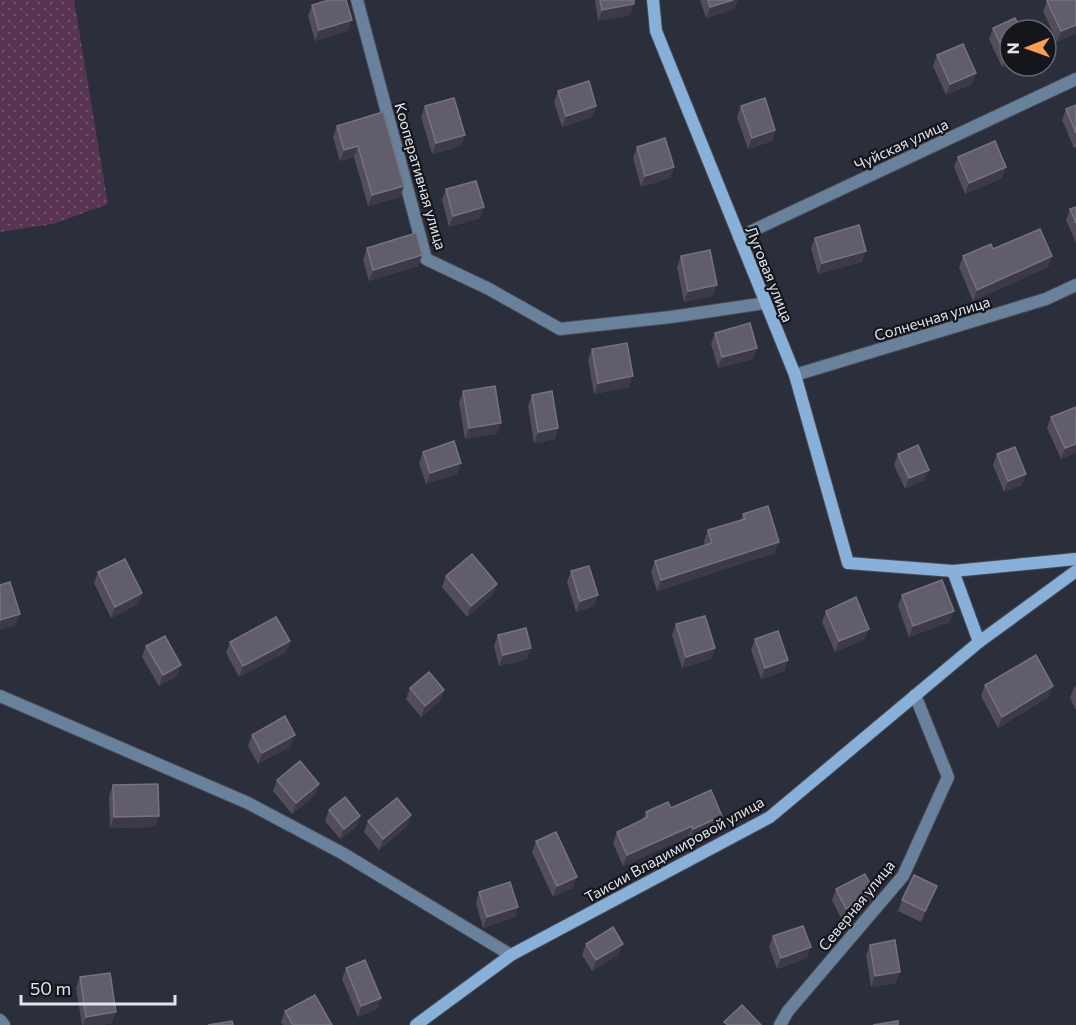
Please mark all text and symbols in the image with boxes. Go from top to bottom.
north arrow [998,18,1058,78]
text: N [1003,42,1022,54]
street label: Кооперативная улица [391,100,451,252]
street label: Чуйская улица [851,114,951,174]
street label: Луговая улица [743,223,797,325]
street label: Солнечная улица [872,292,992,344]
street label: Таисии Владимировой улица [581,792,767,906]
street label: Северная улица [814,856,898,954]
scale bar [21,968,176,1006]
text: 50 m [30,977,71,999]

